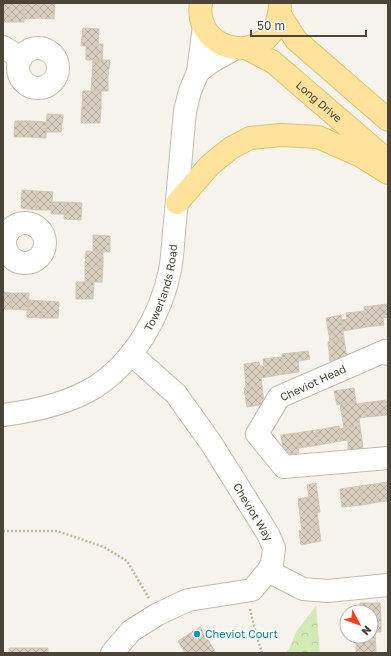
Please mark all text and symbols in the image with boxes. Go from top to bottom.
scale bar [251,12,366,38]
text: 50 m [257,18,285,33]
street label: Long Drive [294,78,345,124]
street label: Towerlands Road [141,244,179,333]
street label: Cheviot Head [278,362,348,403]
street label: Cheviot Way [231,480,276,543]
north arrow [339,604,379,644]
text: N [359,623,375,638]
place label: Cheviot Court [205,627,278,640]
marker: Cheviot Court [192,629,202,639]

